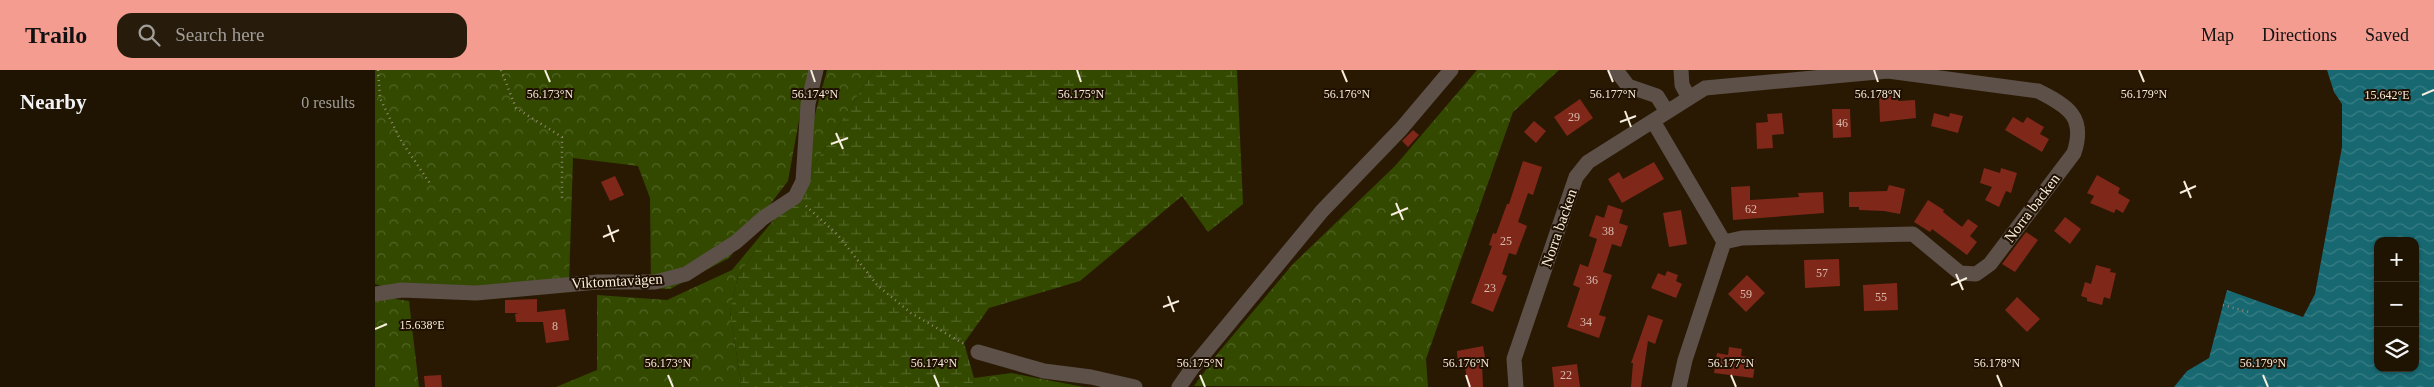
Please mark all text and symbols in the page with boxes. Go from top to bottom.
search box [117,13,467,58]
icon: search [135,21,163,49]
text: Trailo [25,22,87,48]
text: Search here [175,24,264,45]
text: Map [2201,25,2234,45]
text: Directions [2262,25,2337,45]
text: Saved [2365,25,2409,45]
text: 56.173°N [527,87,574,101]
text: 56.174°N [792,87,839,101]
text: 56.175°N [1058,87,1105,101]
text: 56.176°N [1324,87,1371,101]
text: 56.177°N [1590,87,1637,101]
text: 56.178°N [1855,87,1902,101]
text: 56.179°N [2121,87,2168,101]
text: 15.642°E [2364,88,2410,102]
text: Nearby [20,90,87,114]
text: 0 results [301,94,355,111]
house number: 29 [1568,110,1580,124]
house number: 46 [1836,116,1848,130]
street label: Norra backen [2001,170,2063,245]
street label: Norra backen [1538,187,1580,269]
house number: 62 [1745,202,1757,216]
house number: 38 [1602,224,1614,238]
house number: 25 [1500,234,1512,248]
map controls [2374,237,2419,372]
button: + [2374,237,2419,282]
house number: 57 [1816,266,1828,280]
street label: Viktomtavägen [571,271,664,291]
house number: 36 [1586,273,1598,287]
house number: 23 [1484,281,1496,295]
button: − [2374,282,2419,327]
house number: 59 [1740,287,1752,301]
house number: 55 [1875,290,1887,304]
house number: 34 [1580,315,1592,329]
text: 15.638°E [399,318,445,332]
house number: 8 [552,319,558,333]
button: layers [2374,327,2419,372]
text: 56.173°N [645,356,692,370]
text: 56.174°N [911,356,958,370]
text: 56.175°N [1177,356,1224,370]
text: 56.176°N [1443,356,1490,370]
text: 56.177°N [1708,356,1755,370]
text: 56.178°N [1974,356,2021,370]
text: 56.179°N [2240,356,2287,370]
house number: 22 [1560,368,1572,382]

